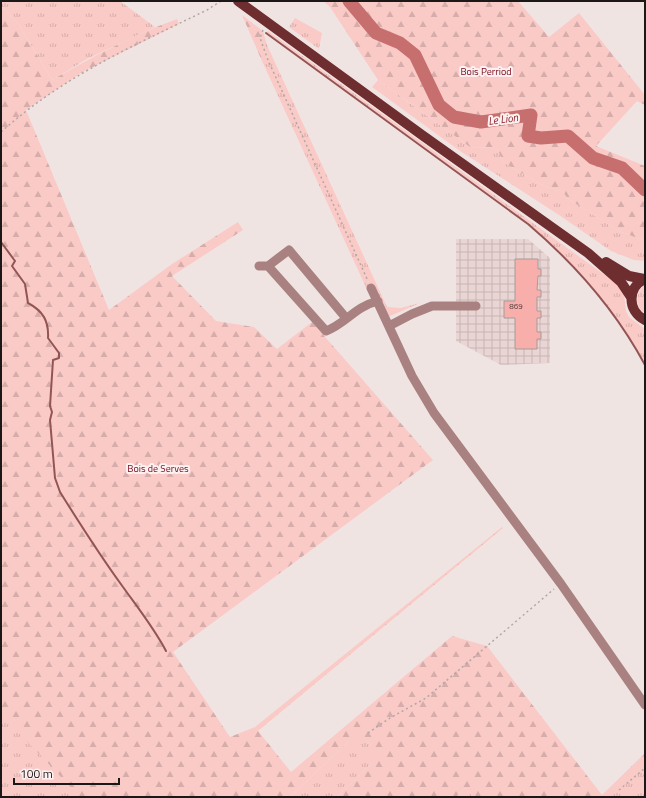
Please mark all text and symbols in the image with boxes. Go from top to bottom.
park label: Bois Perriod [460,64,512,79]
water label: Le Lion [487,109,520,129]
house number: 869 [509,300,523,312]
park label: Bois de Serves [127,461,189,476]
scale bar [14,760,119,786]
text: 100 m [20,764,53,783]

